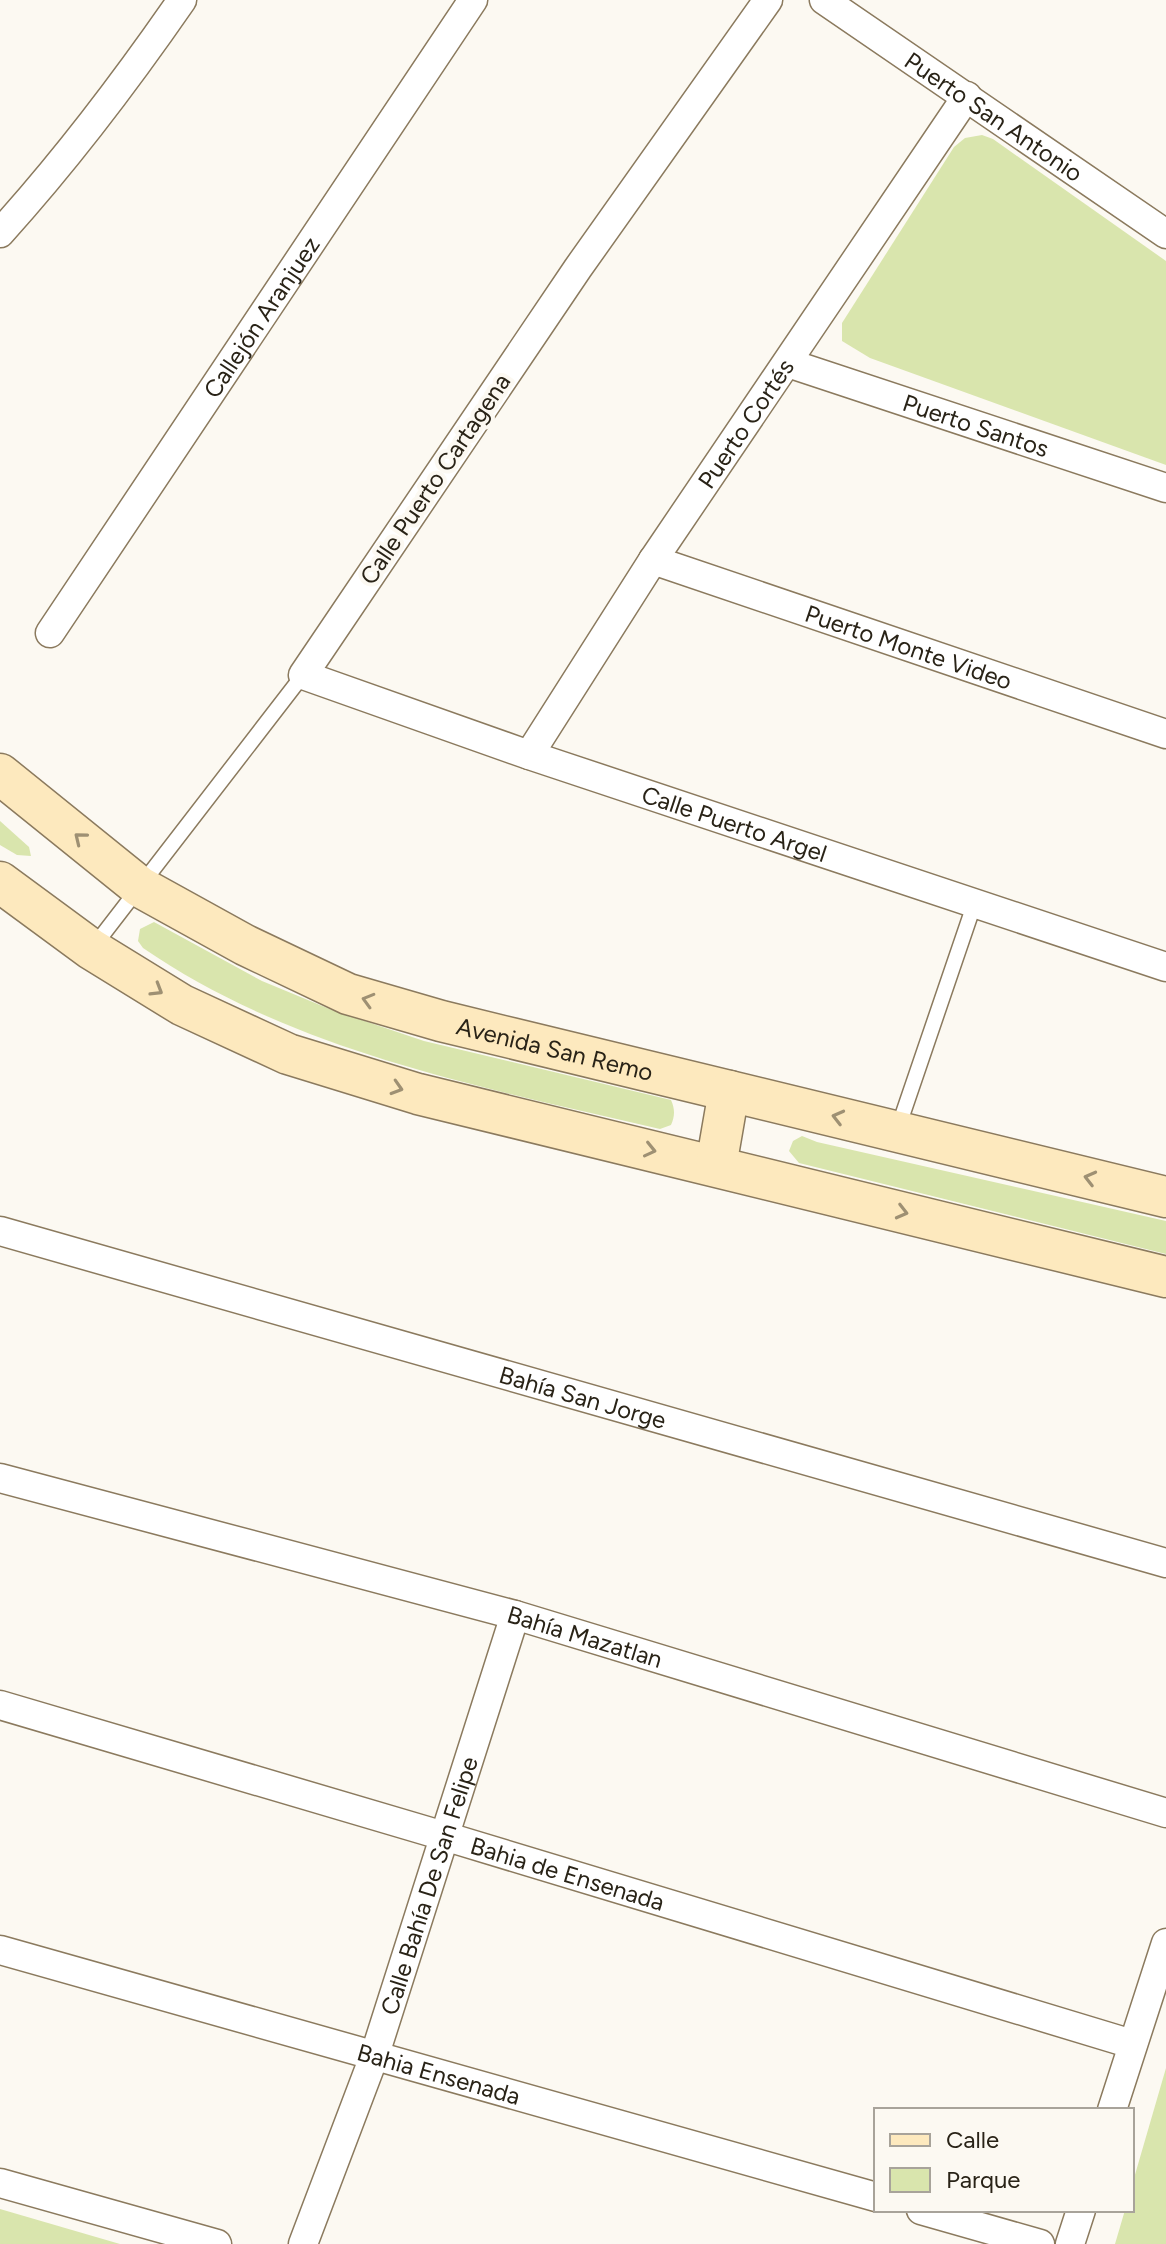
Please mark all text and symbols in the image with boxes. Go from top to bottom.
street label: Puerto San Antonio [900,45,1089,187]
street label: Callejón Aranjuez [197,231,325,403]
street label: Puerto Cortés [691,353,799,494]
street label: Calle Puerto Cartagena [354,368,516,590]
street label: Puerto Santos [899,388,1053,463]
street label: Puerto Monte Video [802,598,1016,695]
street label: Calle Puerto Argel [638,779,831,868]
one-way arrow [74,833,89,848]
one-way arrow [149,980,163,995]
one-way arrow [362,993,375,1009]
street label: Avenida San Remo [454,1011,656,1086]
one-way arrow [390,1079,404,1095]
one-way arrow [831,1109,845,1126]
one-way arrow [642,1140,656,1157]
one-way arrow [1084,1171,1098,1188]
one-way arrow [895,1202,909,1219]
street label: Bahía San Jorge [496,1359,670,1434]
street label: Bahía Mazatlan [504,1599,666,1674]
street label: Calle Bahía De San Felipe [374,1753,483,2018]
street label: Bahia de Ensenada [467,1830,668,1916]
street label: Bahia Ensenada [354,2037,524,2111]
legend [874,2108,1134,2212]
text: Calle [946,2125,999,2154]
text: Parque [946,2165,1020,2194]

